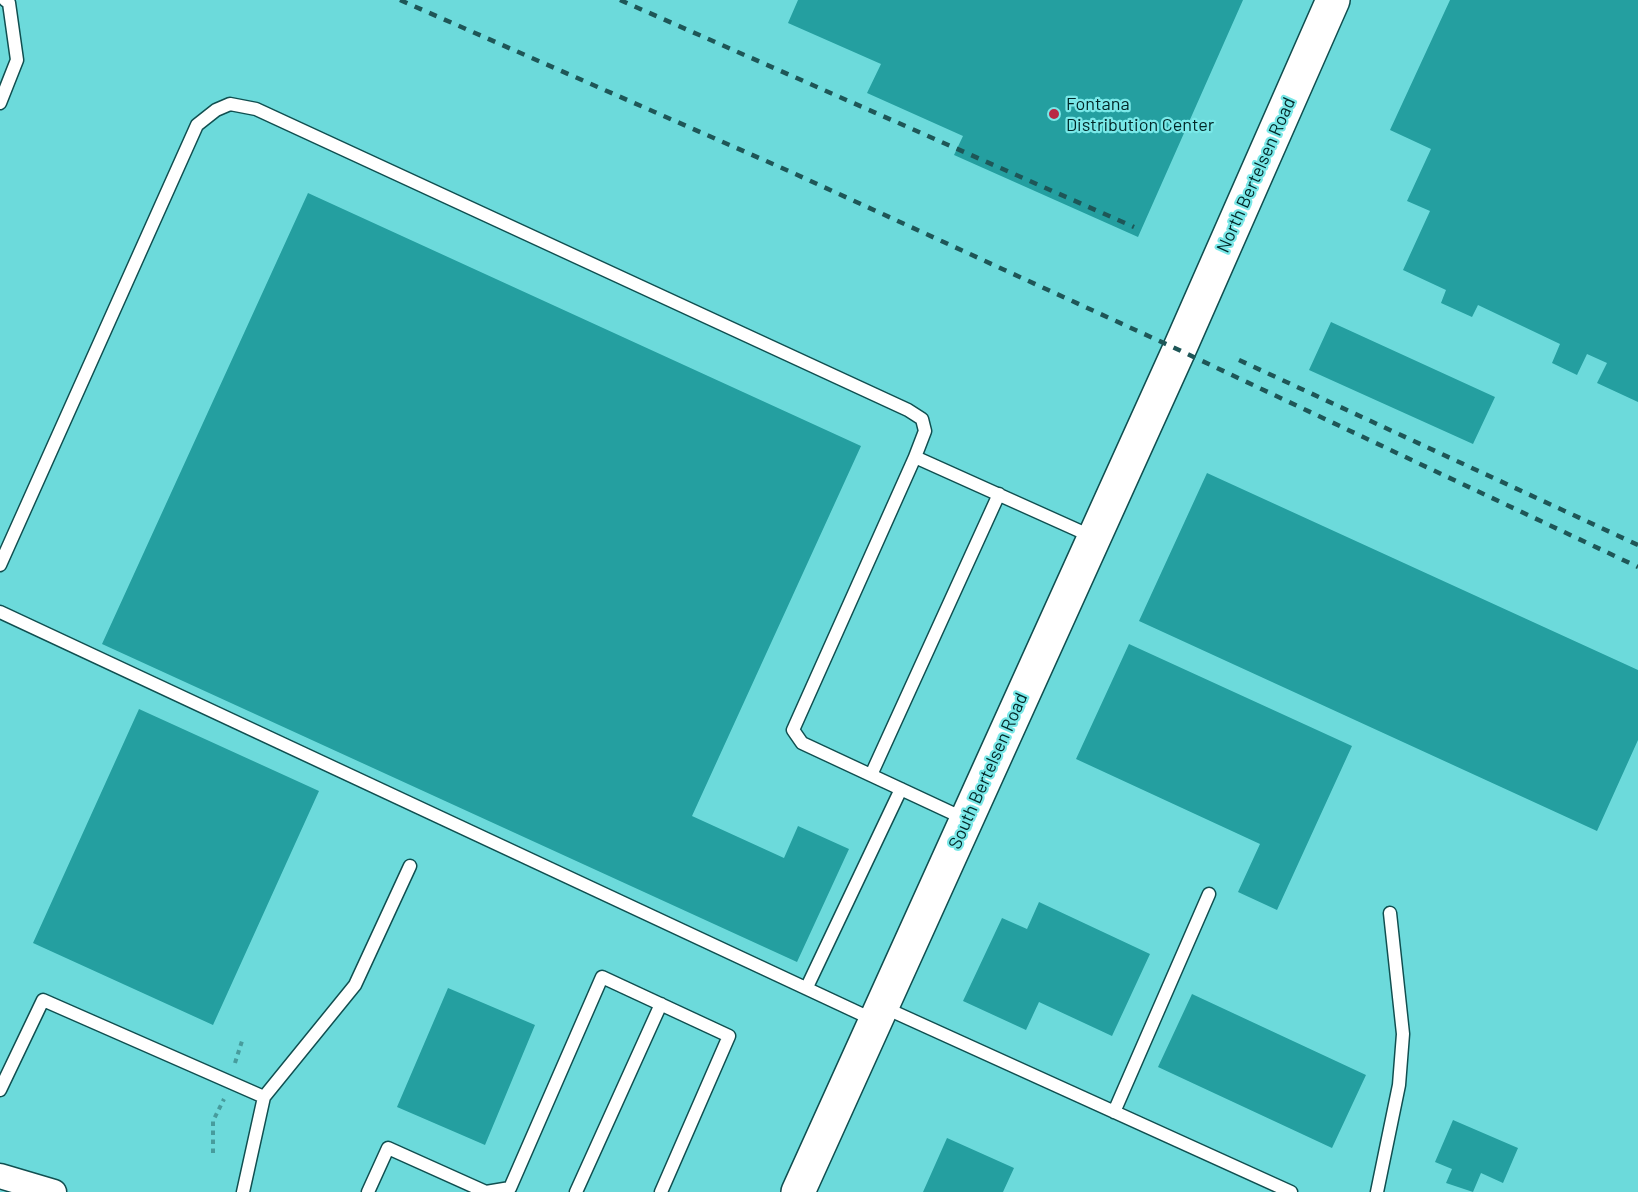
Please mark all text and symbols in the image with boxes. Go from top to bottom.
place label: Fontana Distribution Center [1066,93,1214,136]
street label: North Bertelsen Road [1212,94,1300,256]
marker: Fontana Distribution Center [1047,107,1061,121]
street label: South Bertelsen Road [944,689,1032,853]

